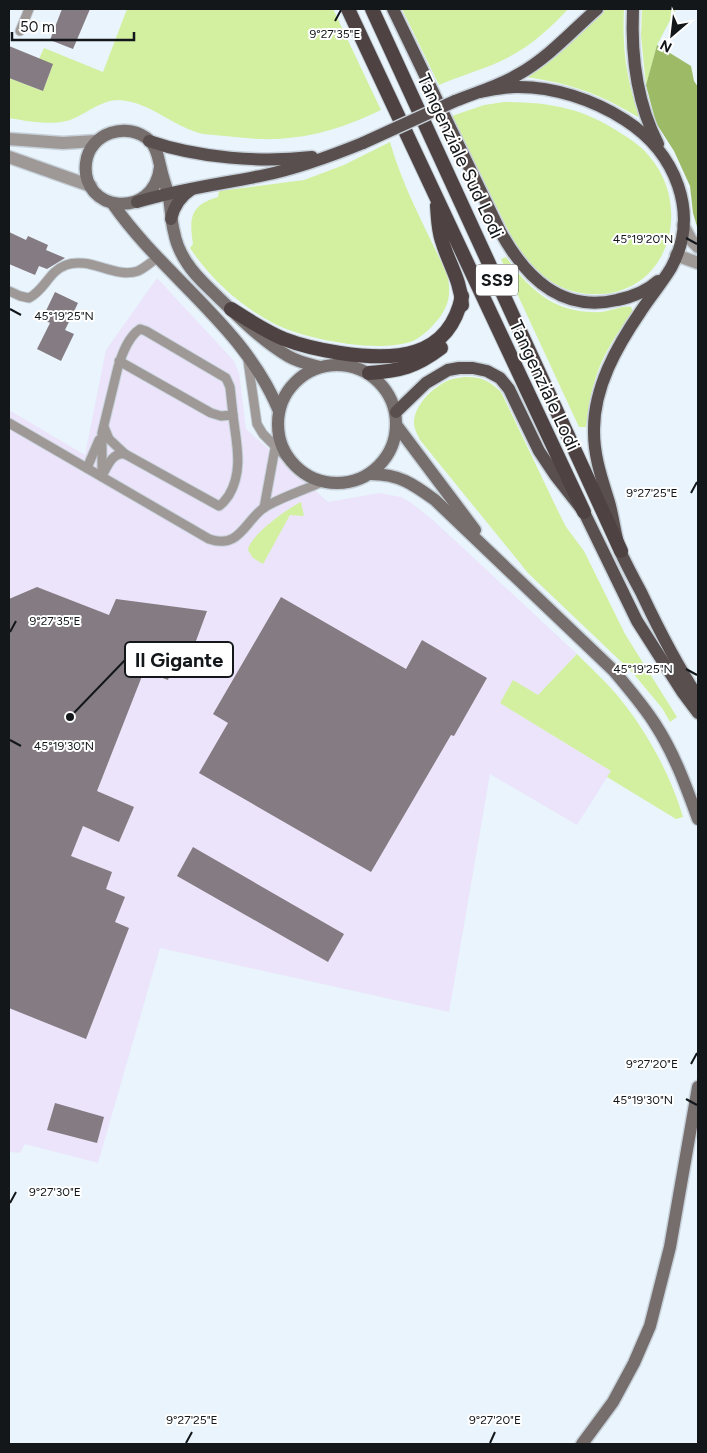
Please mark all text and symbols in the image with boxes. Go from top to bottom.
scale bar [12,10,135,42]
north arrow [647,10,697,60]
text: 50 m [20,18,55,36]
text: 9°27'35"E [309,27,361,41]
text: N [657,36,675,56]
street label: Tangenziale Sud Lodi [412,70,509,242]
text: 45°19'20"N [613,232,673,246]
road number: SS9 [476,264,518,296]
text: 45°19'25"N [34,309,94,323]
street label: Tangenziale Lodi [504,317,585,454]
text: 9°27'25"E [626,486,678,500]
text: 9°27'35"E [29,614,81,628]
callout: Il Gigante [125,642,233,677]
text: Il Gigante [135,648,223,672]
text: 45°19'25"N [613,662,673,676]
text: 45°19'30"N [34,739,94,753]
text: 9°27'20"E [626,1057,678,1071]
text: 45°19'30"N [613,1093,673,1107]
text: 9°27'30"E [29,1185,81,1199]
text: 9°27'25"E [166,1413,218,1427]
text: 9°27'20"E [469,1413,521,1427]

